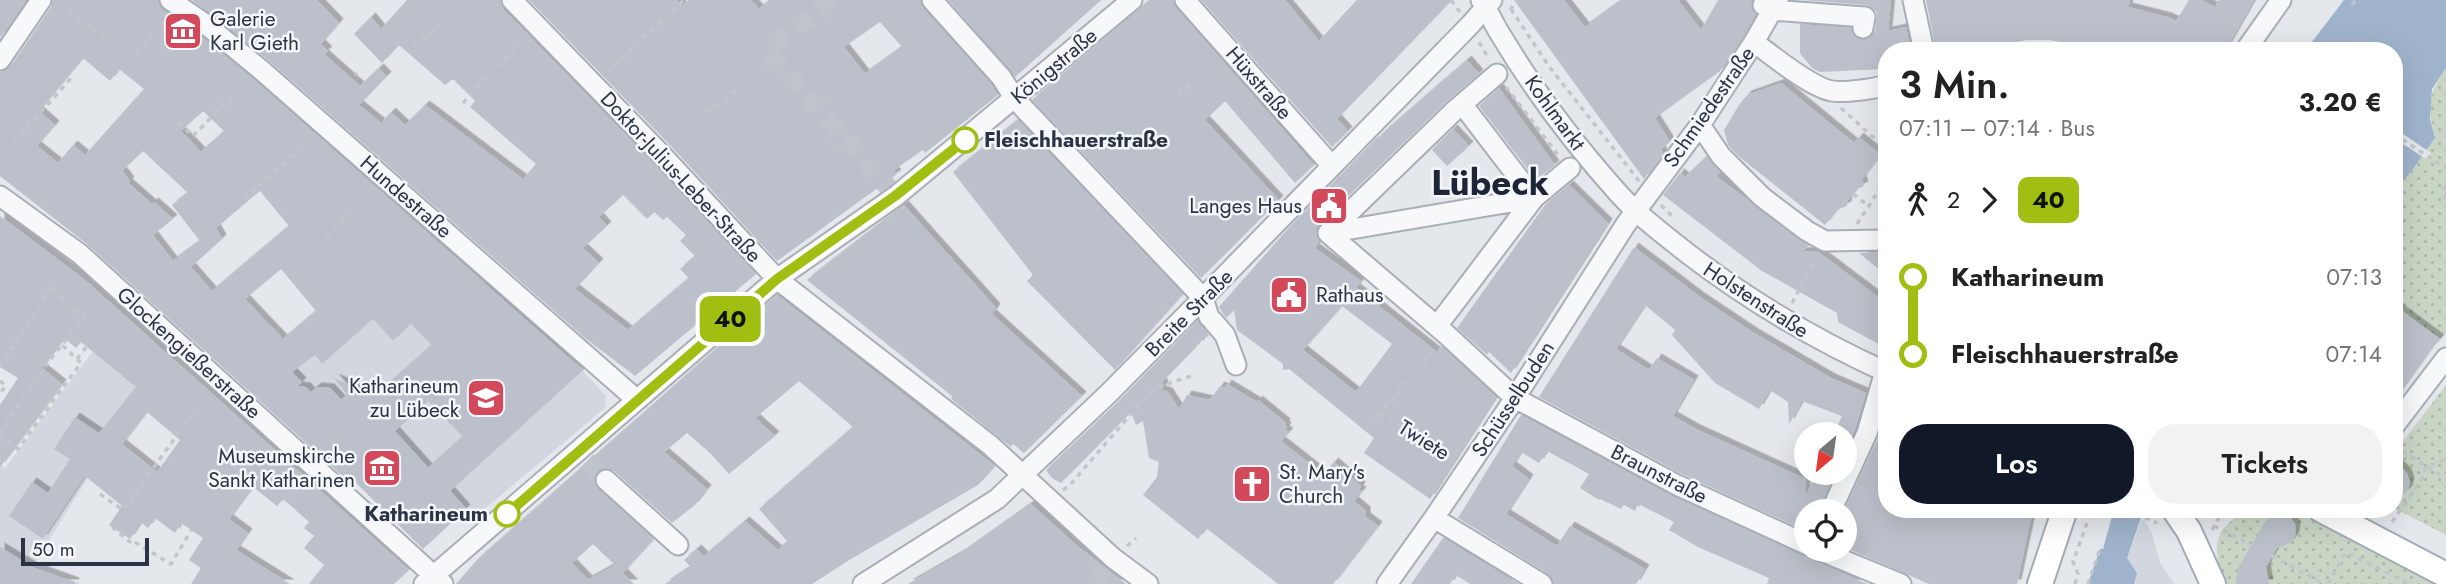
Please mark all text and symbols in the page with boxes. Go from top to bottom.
place label: Galerie Karl Gieth [210,4,299,58]
museum icon: Galerie Karl Gieth [162,10,204,52]
street label: Königstraße [1004,21,1104,111]
street label: Hüxstraße [1219,40,1299,126]
street label: Schmiedestraße [1656,40,1762,174]
text: 3 Min. [1899,57,2010,112]
street label: Kohlmarkt [1517,69,1593,157]
text: 3.20 € [2299,83,2382,121]
street label: Doktor-Julius-Leber-Straße [593,85,769,269]
text: 07:11 – 07:14 · Bus [1899,111,2095,145]
place label: Fleischhauerstraße [984,125,1168,155]
marker: Fleischhauerstraße [952,127,978,153]
street label: Hundestraße [353,148,459,246]
district label: Lübeck [1431,158,1549,208]
icon: walk [1899,181,1937,219]
icon: forward [1970,181,2008,219]
text: 40 [2032,182,2065,217]
text: 2 [1947,183,1960,217]
public building icon: Langes Haus [1308,185,1350,227]
place label: Langes Haus [1189,191,1302,221]
street label: Holstenstraße [1697,255,1815,345]
text: Katharineum [1951,258,2104,296]
text: 07:13 [2326,260,2382,294]
street label: Breite Straße [1138,262,1240,364]
public building icon: Rathaus [1268,274,1310,316]
street label: Glockengießerstraße [110,280,268,426]
place label: Rathaus [1316,280,1384,310]
line badge: 40 [698,296,762,342]
text: 40 [714,301,746,336]
street label: Schüsselbuden [1464,335,1562,463]
text: Fleischhauerstraße [1951,335,2179,373]
text: 07:14 [2325,337,2382,371]
place label: Katharineum zu Lübeck [349,371,460,425]
school or university icon: Katharineum zu Lübeck [465,377,507,419]
street label: Twiete [1392,413,1456,468]
north arrow [1794,422,1857,485]
map controls [1794,422,1857,562]
button: Los [1899,424,2134,504]
button: Tickets [2148,424,2382,504]
street label: Braunstraße [1606,437,1713,511]
place label: Museumskirche Sankt Katharinen [208,441,355,495]
museum icon: Museumskirche Sankt Katharinen [361,447,403,489]
place label: St. Mary's Church [1279,457,1365,511]
church icon: St. Mary's Church [1231,463,1273,505]
place label: Katharineum [364,499,488,529]
button: locate [1794,499,1857,562]
marker: Katharineum [494,501,520,527]
scale bar [21,535,149,567]
text: 50 m [32,536,75,563]

